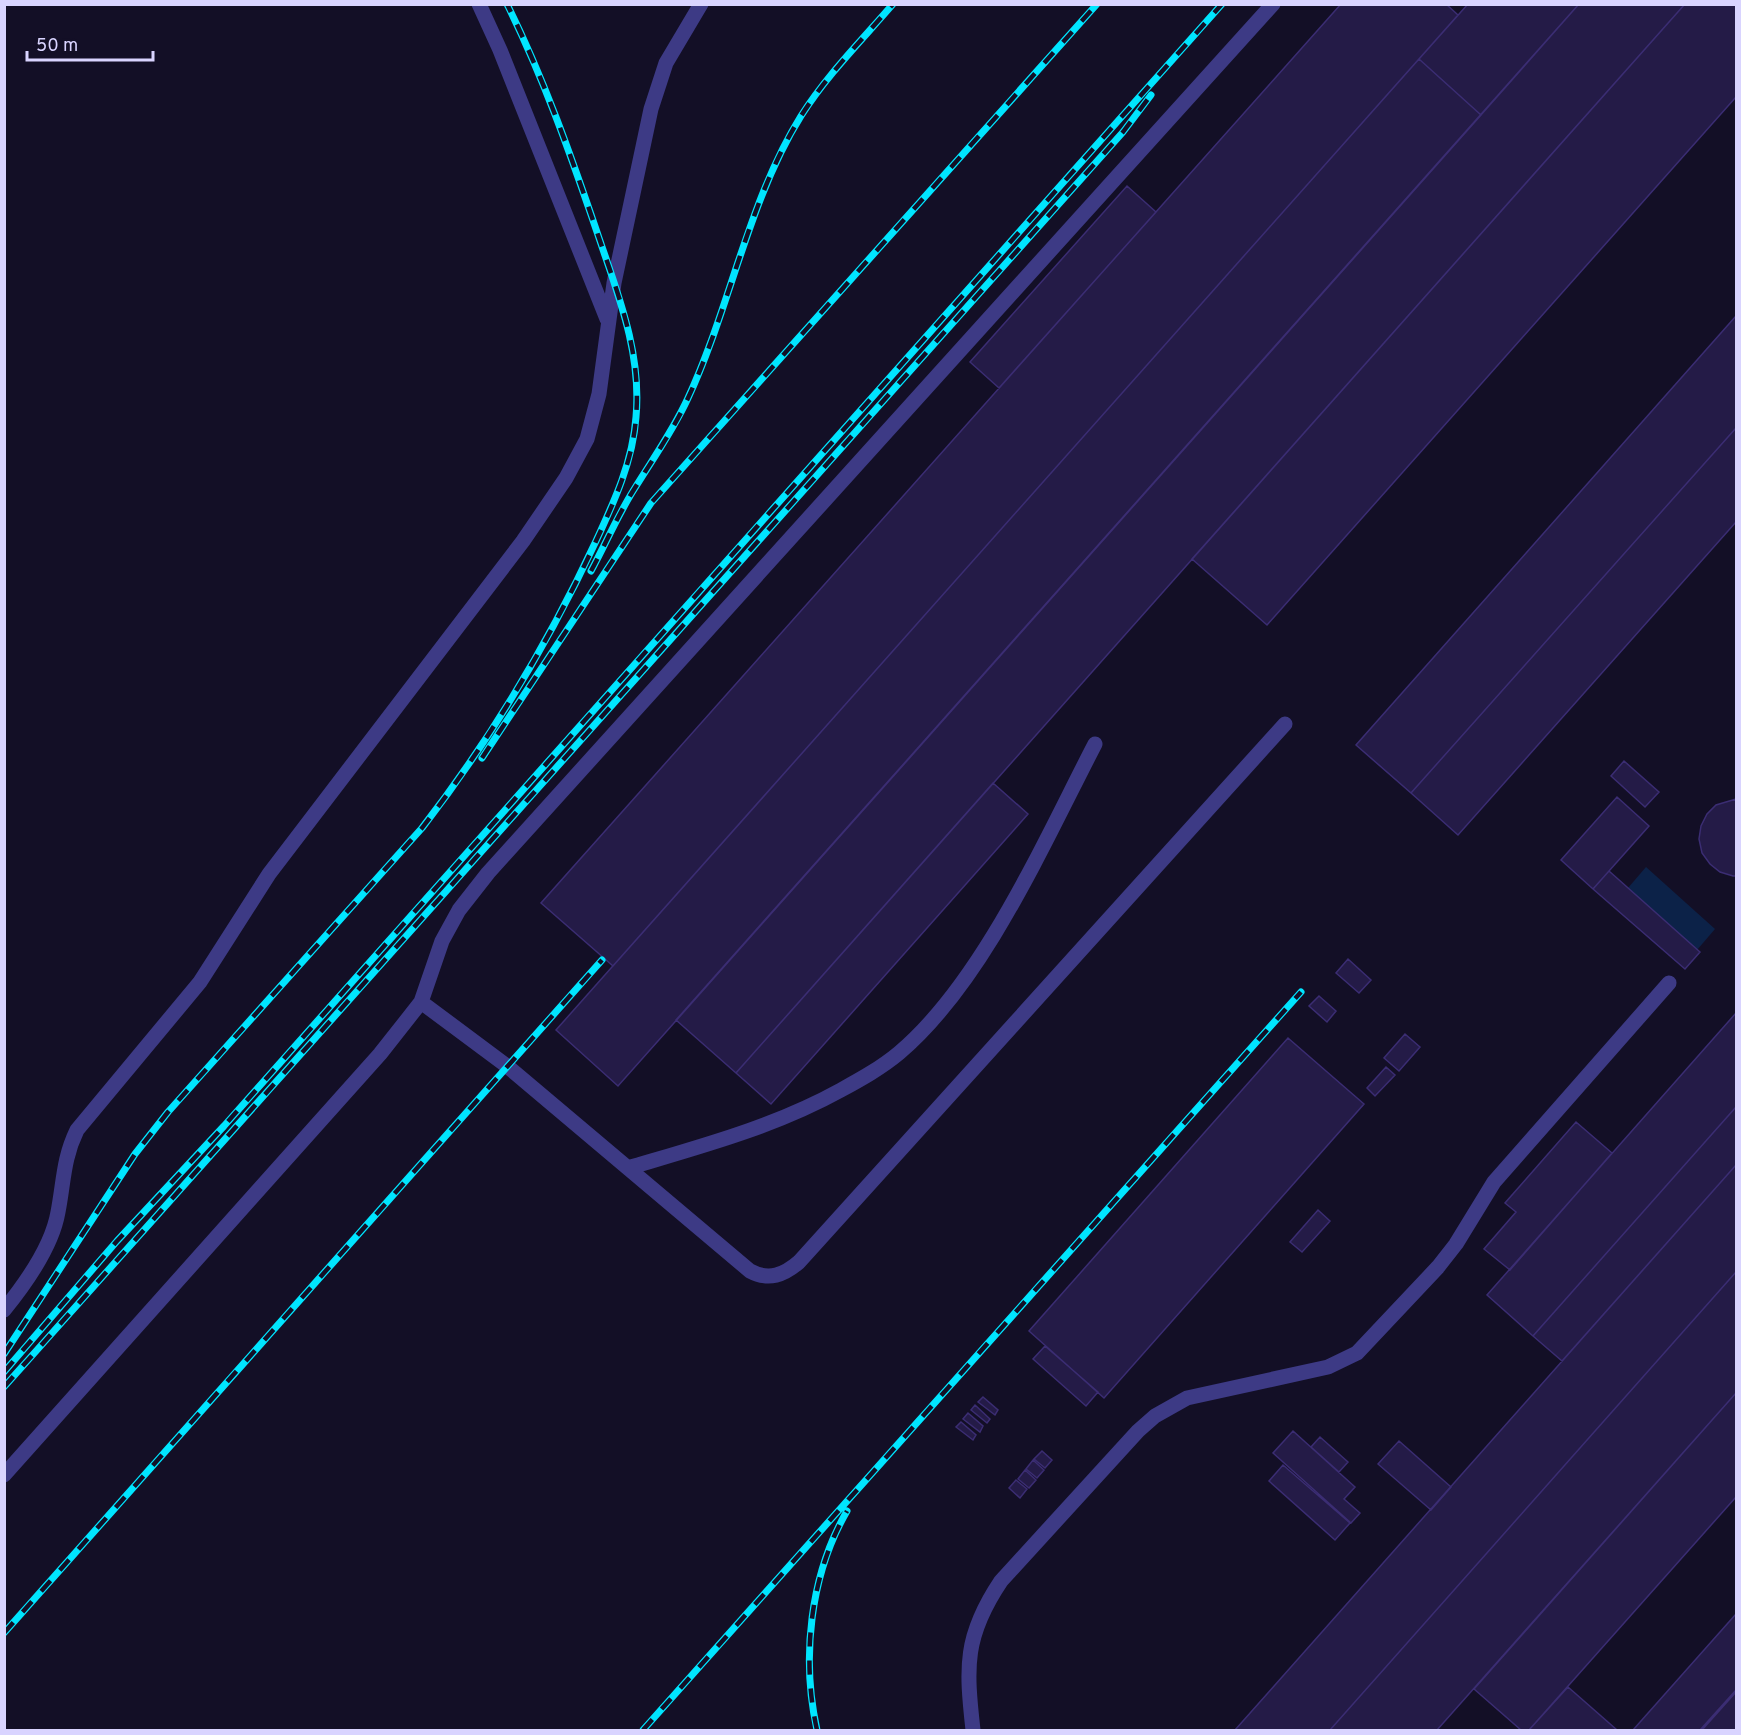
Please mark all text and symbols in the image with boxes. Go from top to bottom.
scale bar [27,24,153,62]
text: 50 m [36,35,78,58]

